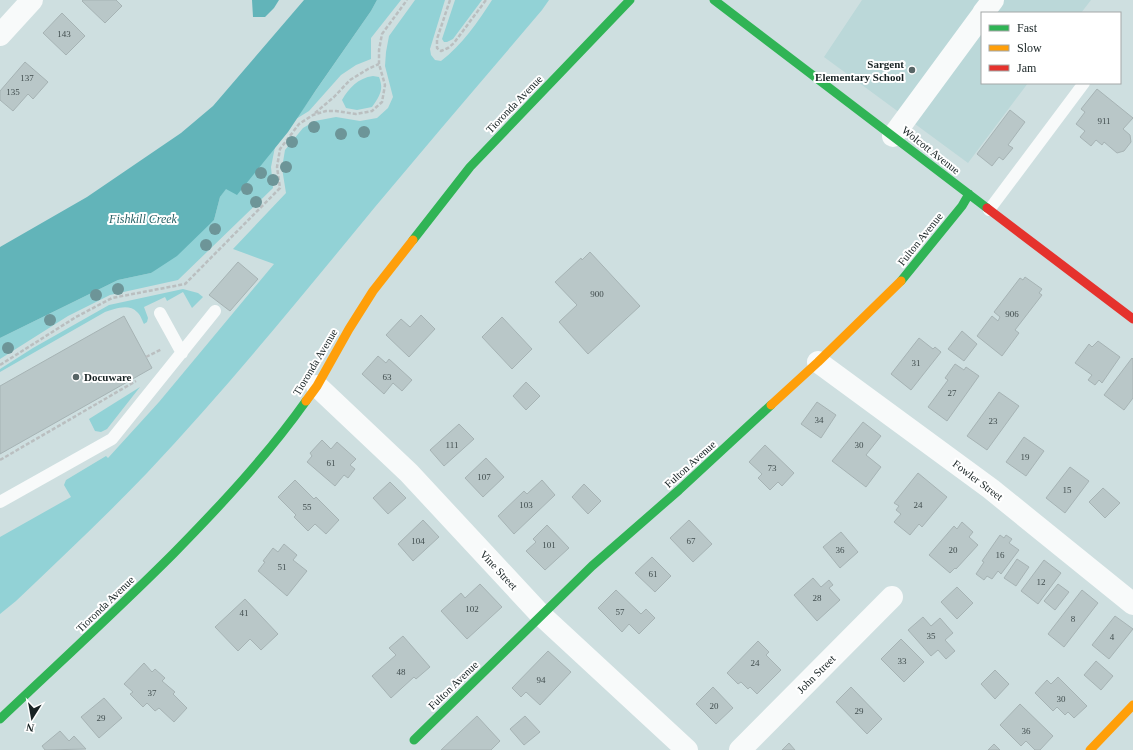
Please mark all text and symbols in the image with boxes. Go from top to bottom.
legend [981,12,1121,84]
text: Fast [1017,21,1038,35]
house number: 143 [57,29,71,39]
text: Slow [1017,41,1042,55]
place label: Sargent Elementary School [815,58,904,83]
text: Jam [1017,61,1037,75]
marker: Sargent Elementary School [907,65,917,75]
house number: 137 [20,73,34,83]
street label: Tioronda Avenue [483,73,545,135]
house number: 135 [6,87,20,97]
house number: 911 [1097,116,1111,126]
street label: Wolcott Avenue [900,124,962,176]
street label: Fulton Avenue [895,210,945,268]
water label: Fishkill Creek [108,212,178,226]
house number: 900 [590,289,604,299]
house number: 906 [1005,309,1019,319]
street label: Tioronda Avenue [290,326,340,397]
house number: 31 [912,358,921,368]
place label: Docuware [84,371,132,383]
marker: Docuware [71,372,81,382]
house number: 63 [383,372,392,382]
house number: 27 [948,388,957,398]
house number: 34 [815,415,824,425]
house number: 23 [989,416,998,426]
street label: Fulton Avenue [662,438,718,490]
house number: 111 [446,440,458,450]
house number: 30 [855,440,864,450]
house number: 19 [1021,452,1030,462]
street label: Fowler Street [951,457,1005,503]
house number: 61 [327,458,336,468]
house number: 73 [768,463,777,473]
house number: 107 [477,472,491,482]
house number: 15 [1063,485,1072,495]
house number: 103 [519,500,533,510]
house number: 24 [914,500,923,510]
house number: 55 [303,502,312,512]
house number: 104 [411,536,425,546]
house number: 67 [687,536,696,546]
house number: 101 [542,540,556,550]
house number: 36 [836,545,845,555]
house number: 20 [949,545,958,555]
street label: Vine Street [478,548,520,592]
house number: 16 [996,550,1005,560]
house number: 51 [278,562,287,572]
house number: 61 [649,569,658,579]
street label: Tioronda Avenue [74,573,136,635]
house number: 12 [1037,577,1046,587]
house number: 28 [813,593,822,603]
house number: 102 [465,604,479,614]
house number: 57 [616,607,625,617]
house number: 41 [240,608,249,618]
house number: 8 [1071,614,1076,624]
house number: 35 [927,631,936,641]
house number: 4 [1110,632,1115,642]
street label: John Street [794,652,838,696]
house number: 33 [898,656,907,666]
street label: Fulton Avenue [426,658,480,712]
house number: 24 [751,658,760,668]
house number: 48 [397,667,406,677]
house number: 94 [537,675,546,685]
house number: 37 [148,688,157,698]
house number: 30 [1057,694,1066,704]
north arrow [12,698,52,738]
house number: 20 [710,701,719,711]
house number: 29 [855,706,864,716]
house number: 29 [97,713,106,723]
text: N [25,721,35,734]
house number: 36 [1022,726,1031,736]

